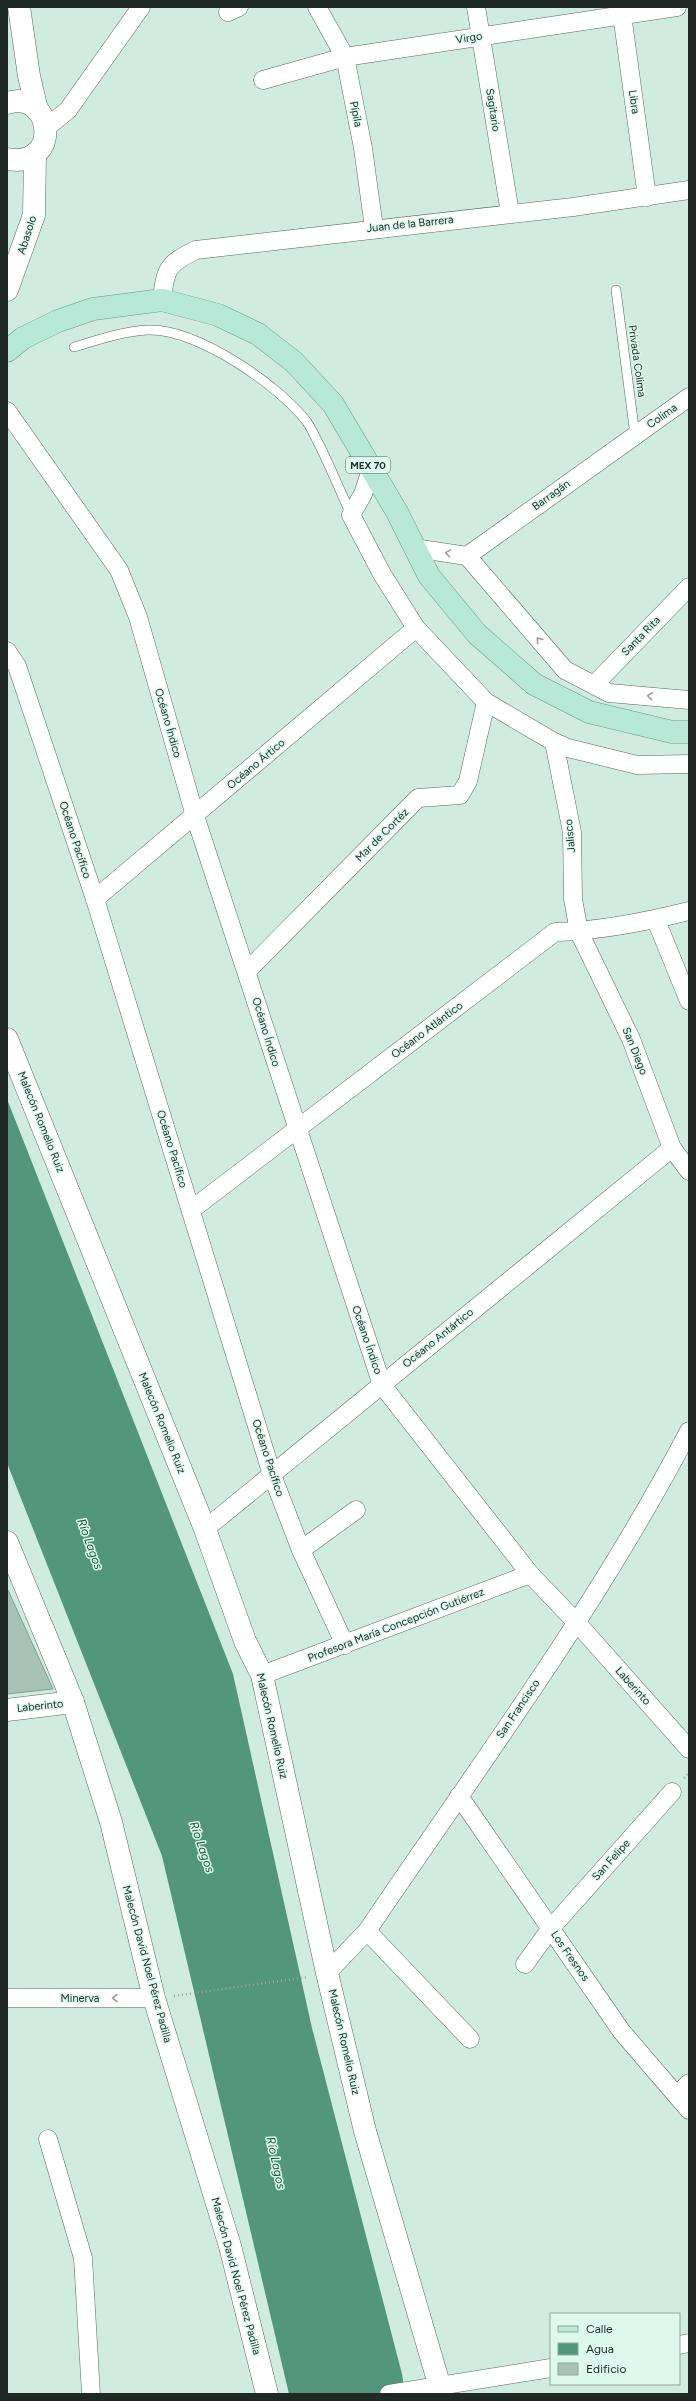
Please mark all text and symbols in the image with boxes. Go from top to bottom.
street label: Virgo [455,29,483,47]
street label: Sagitario [483,87,503,133]
street label: Libra [626,89,642,115]
street label: Pípila [347,100,365,128]
street label: Juan de la Barrera [366,213,454,235]
street label: Abasolo [15,214,39,256]
street label: Privada Colima [625,324,649,398]
street label: Colima [644,401,680,431]
road number: MEX 70 [346,457,390,473]
street label: Barragán [530,477,572,513]
one-way arrow [445,549,452,558]
street label: Santa Rita [619,613,663,659]
one-way arrow [537,638,544,645]
street label: Océano Índico [152,687,184,759]
one-way arrow [647,692,653,701]
street label: Océano Ártico [224,736,288,792]
street label: Océano Pacífico [56,800,94,880]
street label: Mar de Cortéz [353,806,411,864]
street label: Jalisco [562,819,578,853]
street label: Océano Índico [249,996,283,1068]
street label: Océano Atlántico [389,999,465,1061]
street label: San Diego [620,1025,650,1077]
street label: Malecón Romelio Ruiz [15,1069,67,1175]
street label: Océano Pacífico [154,1109,190,1189]
street label: Océano Índico [349,1304,385,1376]
street label: Océano Antártico [400,1305,476,1371]
street label: Malecón Romelio Ruiz [136,1370,188,1476]
street label: Océano Pacífico [249,1418,287,1498]
water label: Río Lagos [74,1517,106,1572]
street label: Profesora María Concepción Gutiérrez [306,1585,486,1665]
street label: Laberinto [613,1664,653,1708]
street label: Malecón Romelio Ruiz [253,1672,291,1780]
street label: San Francisco [493,1677,543,1741]
street label: Laberinto [16,1697,64,1715]
water label: Río Lagos [187,1820,217,1875]
street label: San Felipe [589,1837,633,1883]
street label: Malecón David Noel Pérez Padilla [120,1884,174,2044]
street label: Los Fresnos [548,1928,592,1984]
street label: Malecón Romelio Ruiz [325,1988,363,2096]
street label: Minerva [61,1992,99,2005]
one-way arrow [112,1994,118,2002]
water label: Río Lagos [264,2136,288,2191]
street label: Malecón David Noel Pérez Padilla [209,2196,263,2356]
legend [550,2313,680,2385]
text: Calle [586,2322,613,2336]
text: Agua [586,2342,614,2356]
text: Edificio [586,2362,626,2376]

